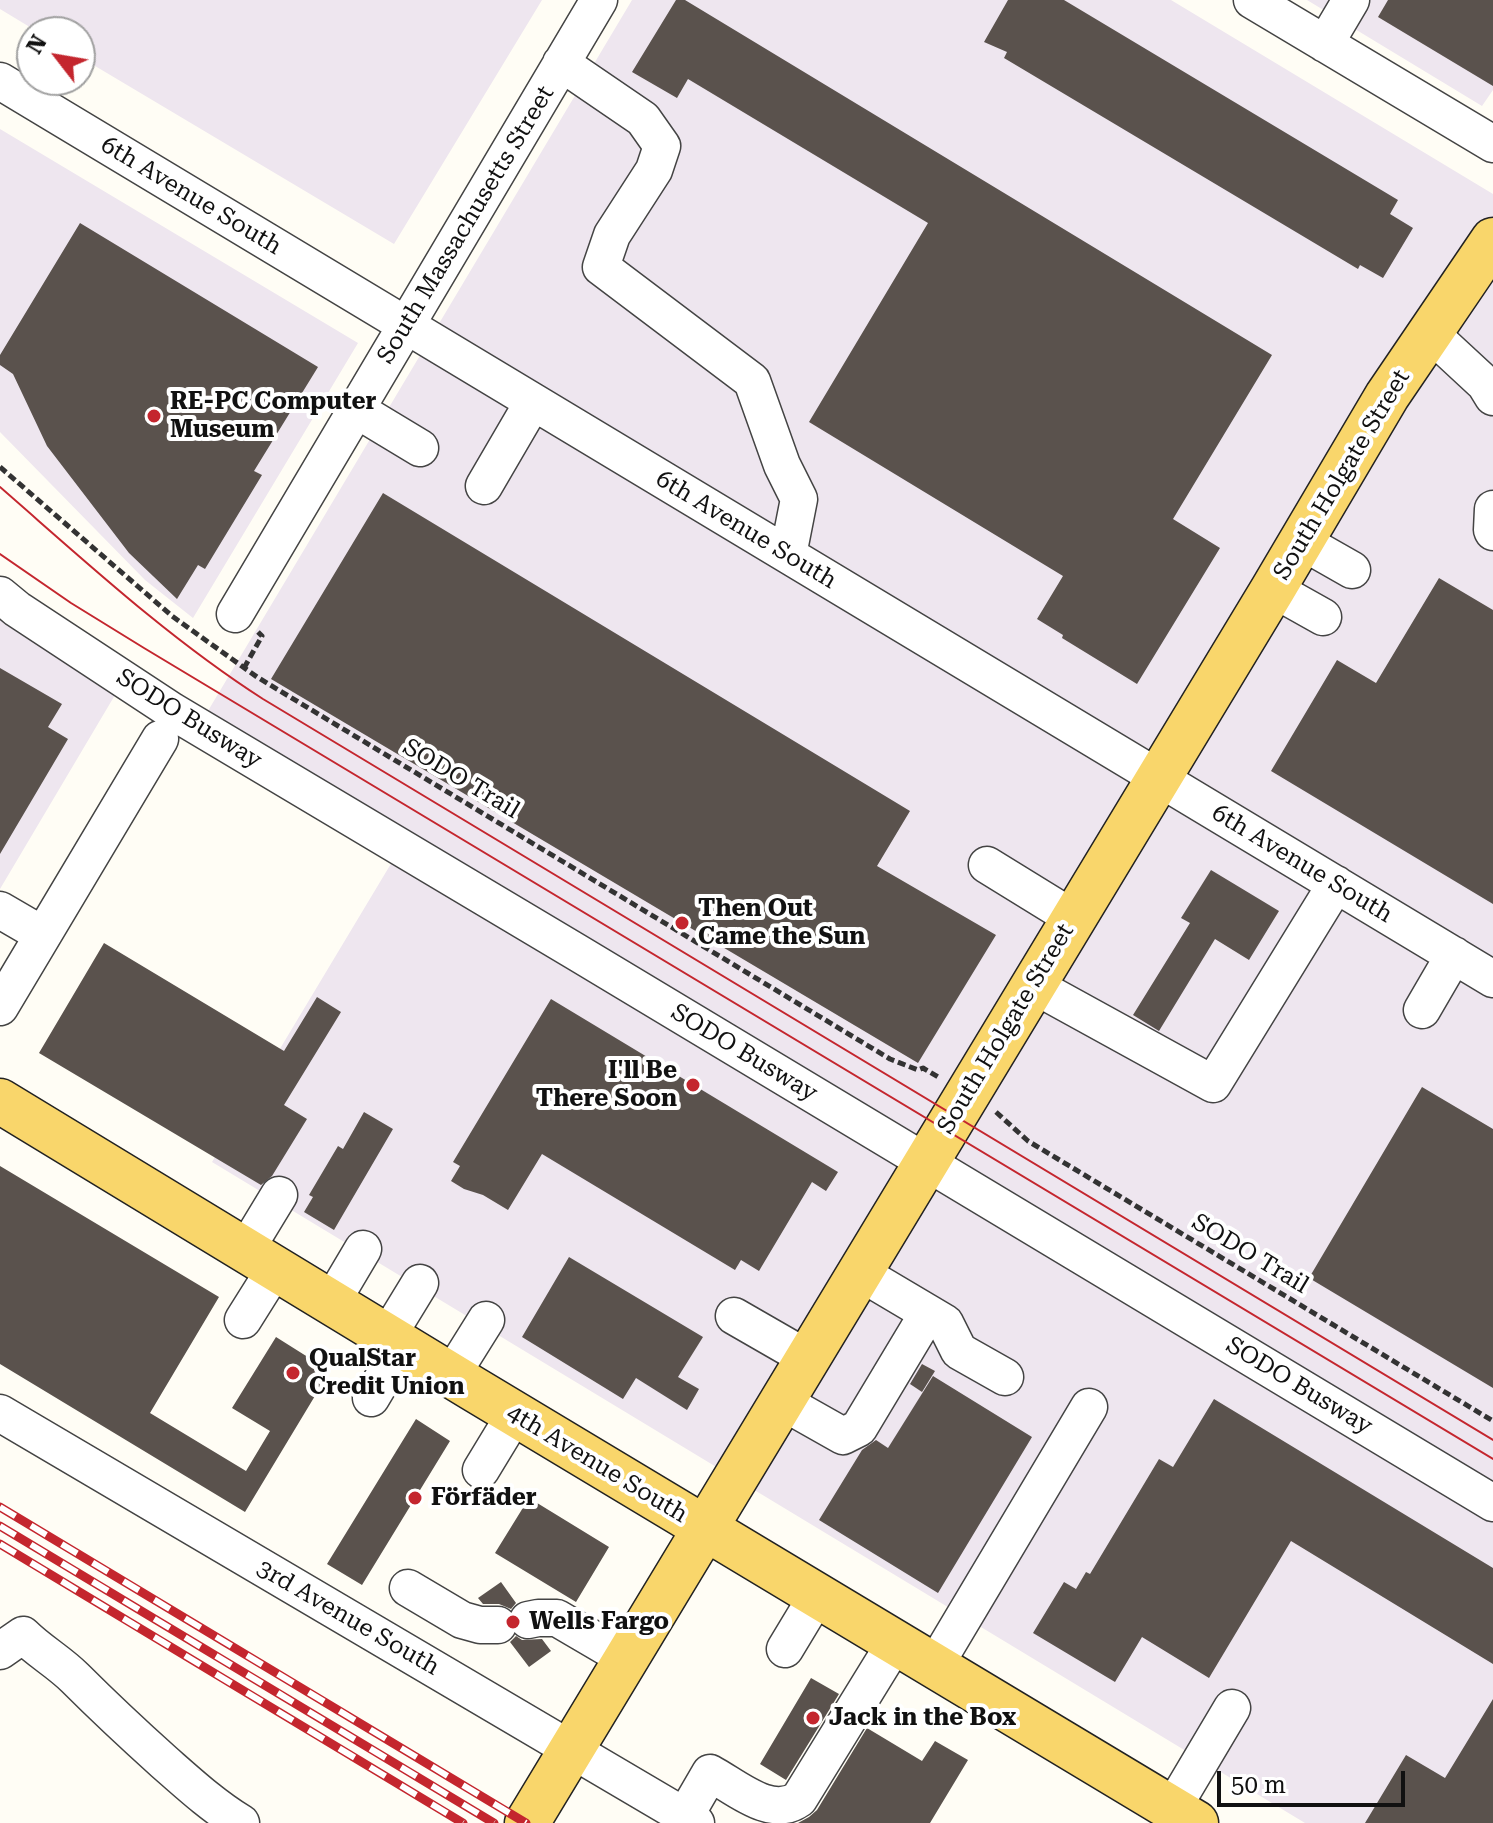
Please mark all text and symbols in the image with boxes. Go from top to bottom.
north arrow [16,16,96,96]
text: N [22,31,52,58]
street label: South Massachusetts Street [371,81,561,369]
street label: 6th Avenue South [95,131,287,261]
street label: South Holgate Street [1268,365,1416,585]
place label: RE-PC Computer Museum [170,388,376,444]
marker: RE-PC Computer Museum [145,407,163,425]
street label: 6th Avenue South [650,465,842,595]
street label: SODO Busway [111,663,267,775]
street label: SODO Trail [397,733,525,825]
street label: 6th Avenue South [1206,799,1398,929]
place label: Then Out Came the Sun [698,895,865,951]
marker: Then Out Came the Sun [673,914,691,932]
street label: South Holgate Street [932,919,1080,1139]
street label: SODO Busway [666,998,822,1108]
place label: I'll Be There Soon [536,1057,677,1113]
marker: I'll Be There Soon [684,1076,702,1094]
street label: SODO Trail [1186,1208,1314,1300]
street label: SODO Busway [1221,1331,1377,1441]
place label: QualStar Credit Union [309,1345,464,1401]
marker: QualStar Credit Union [284,1364,302,1382]
street label: 4th Avenue South [501,1399,693,1529]
place label: Förfäder [431,1484,537,1512]
marker: Förfäder [406,1489,424,1507]
street label: 3rd Avenue South [252,1554,444,1682]
place label: Wells Fargo [529,1608,669,1636]
marker: Wells Fargo [504,1613,522,1631]
place label: Jack in the Box [829,1704,1016,1732]
marker: Jack in the Box [804,1709,822,1727]
scale bar [1221,1755,1409,1805]
text: 50 m [1231,1771,1286,1799]

